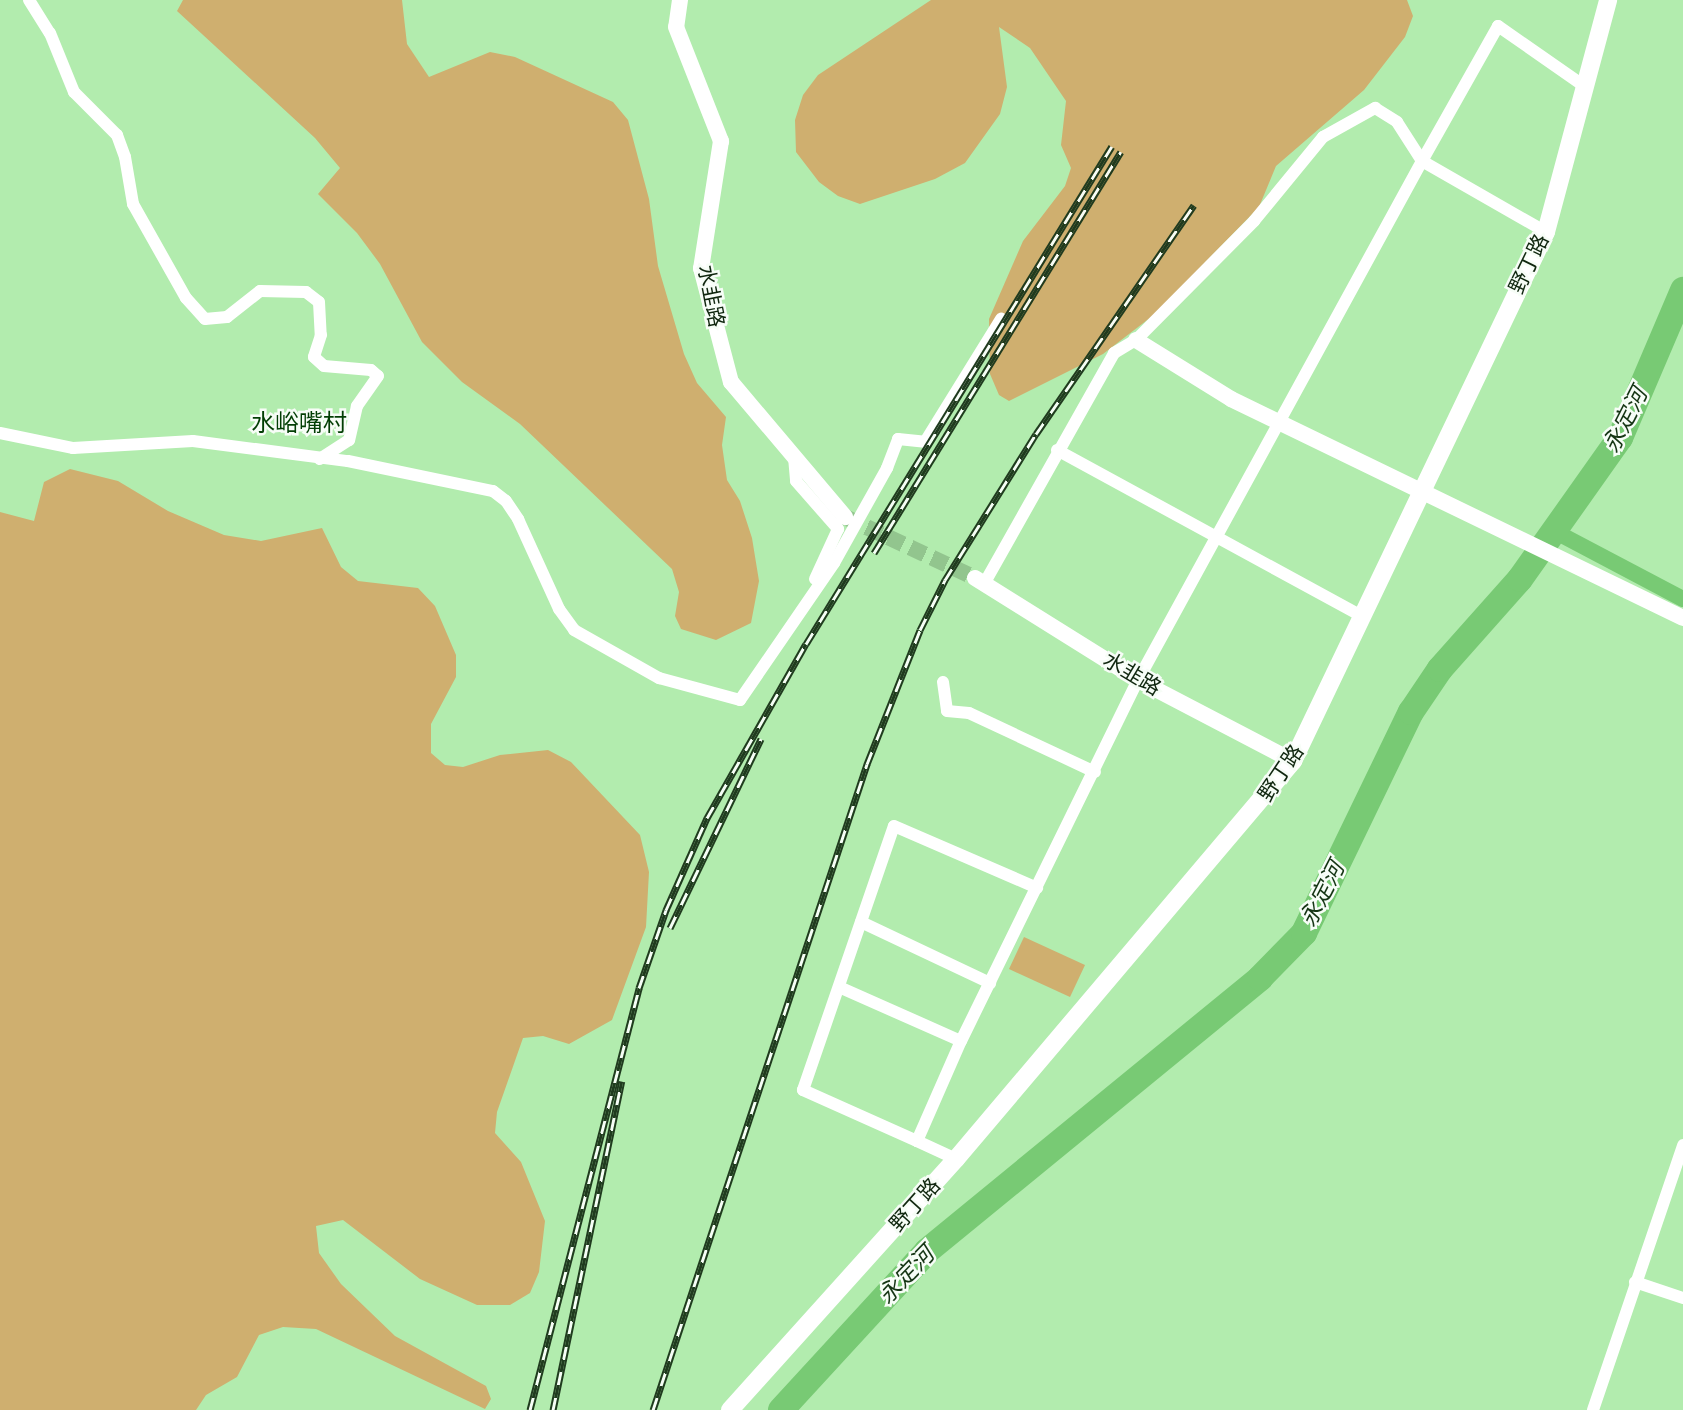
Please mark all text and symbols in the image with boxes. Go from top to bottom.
street label: 野丁路 [1504,230,1554,298]
street label: 水韭路 [693,263,729,329]
water label: 永定河 [1597,383,1653,457]
district label: 水峪嘴村 [251,409,347,437]
street label: 水韭路 [1099,647,1165,701]
street label: 野丁路 [1253,740,1309,806]
water label: 永定河 [1294,857,1350,931]
street label: 野丁路 [885,1173,945,1237]
water label: 永定河 [872,1241,940,1309]

